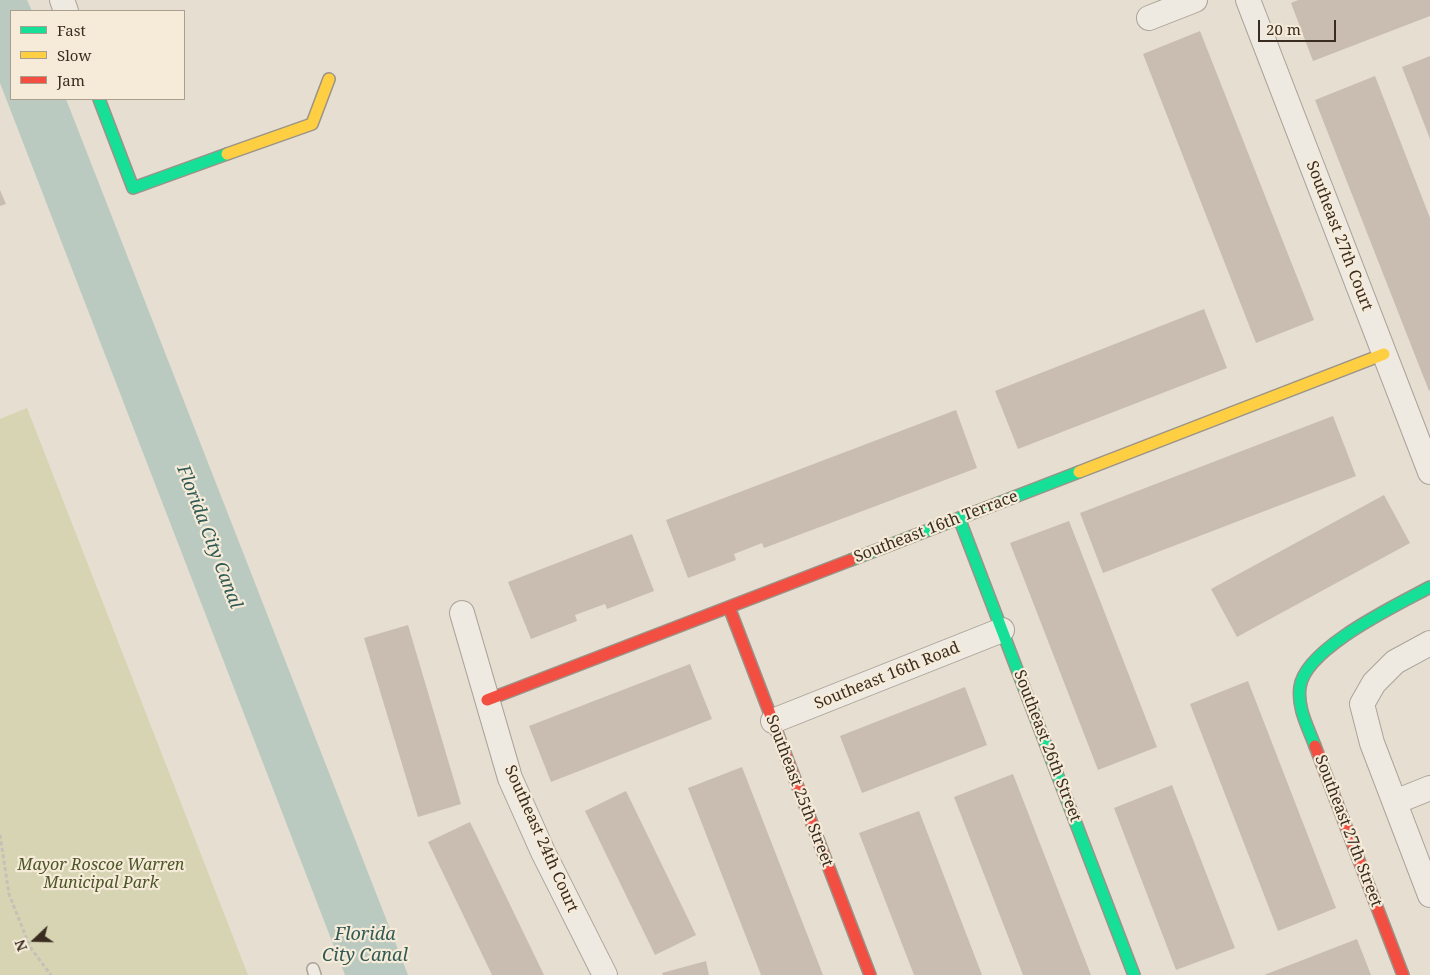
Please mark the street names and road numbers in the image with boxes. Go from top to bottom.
street label: Southeast 27th Court [1302,158,1376,314]
street label: Southeast 16th Terrace [851,487,1021,567]
street label: Southeast 16th Road [812,638,962,714]
street label: Southeast 26th Street [1009,667,1085,825]
street label: Southeast 25th Street [761,712,837,870]
street label: Southeast 27th Street [1310,752,1386,910]
street label: Southeast 24th Court [500,763,582,915]

